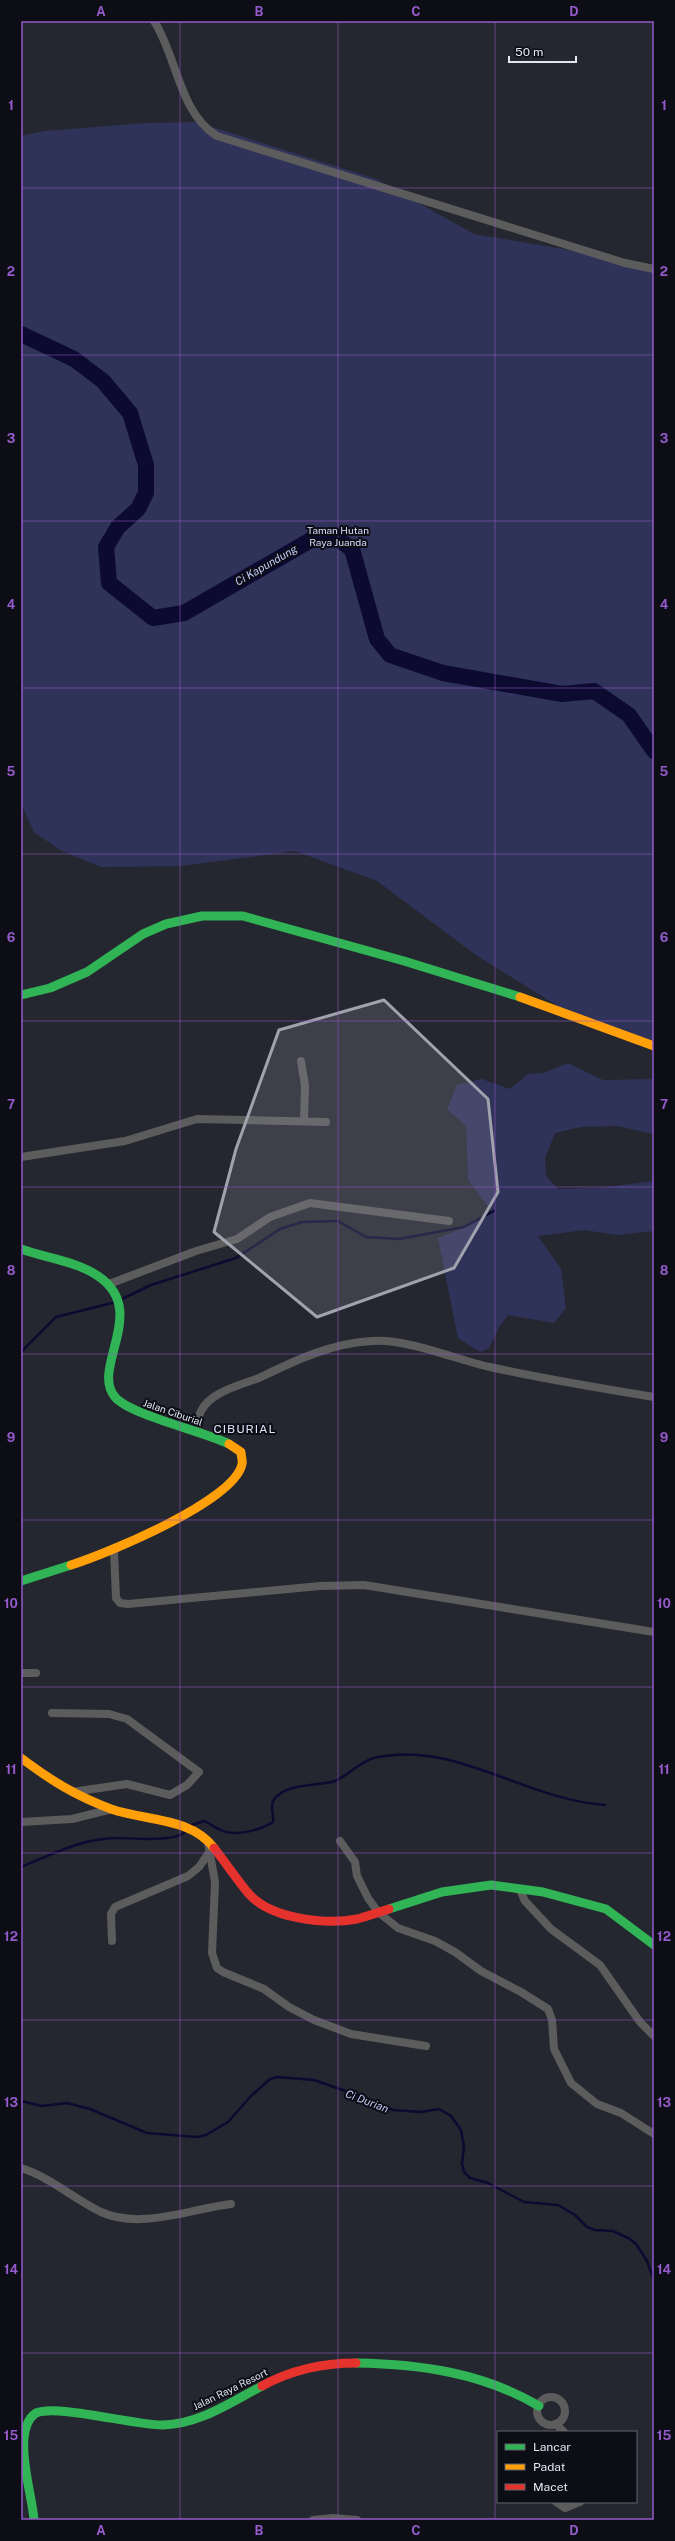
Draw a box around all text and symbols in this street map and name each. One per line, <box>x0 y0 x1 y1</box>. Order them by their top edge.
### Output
text: A <box>96 4 106 19</box>
text: B <box>255 4 264 19</box>
text: C <box>411 4 421 19</box>
text: D <box>569 4 579 19</box>
scale bar <box>509 38 576 64</box>
text: 50 m <box>515 45 543 59</box>
text: 1 <box>8 98 14 113</box>
text: 1 <box>661 98 667 113</box>
text: 2 <box>7 264 15 279</box>
text: 2 <box>660 264 668 279</box>
text: 3 <box>7 431 16 446</box>
text: 3 <box>660 431 669 446</box>
park label: Taman Hutan Raya Juanda <box>307 524 369 548</box>
water label: Ci Kapundung <box>233 542 300 588</box>
text: 4 <box>7 597 16 612</box>
text: 4 <box>660 597 669 612</box>
text: 5 <box>7 764 16 779</box>
text: 5 <box>660 764 669 779</box>
text: 6 <box>7 930 16 945</box>
text: 6 <box>660 930 669 945</box>
text: 7 <box>7 1097 15 1112</box>
text: 7 <box>660 1097 668 1112</box>
text: 8 <box>7 1263 16 1278</box>
text: 8 <box>660 1263 669 1278</box>
street label: Jalan Ciburial <box>142 1396 204 1428</box>
district label: CIBURIAL <box>213 1422 277 1436</box>
text: 9 <box>7 1430 15 1445</box>
text: 9 <box>660 1430 668 1445</box>
text: 10 <box>4 1596 18 1611</box>
text: 10 <box>657 1596 671 1611</box>
text: 11 <box>5 1762 17 1777</box>
text: 11 <box>658 1762 670 1777</box>
text: 12 <box>4 1929 18 1944</box>
text: 12 <box>657 1929 671 1944</box>
water label: Ci Durian <box>344 2087 390 2115</box>
text: 13 <box>4 2095 18 2110</box>
text: 13 <box>657 2095 671 2110</box>
text: 14 <box>4 2262 19 2277</box>
text: 14 <box>657 2262 672 2277</box>
street label: Jalan Raya Resort <box>191 2366 270 2412</box>
text: 15 <box>4 2428 18 2443</box>
text: 15 <box>657 2428 671 2443</box>
legend <box>497 2431 637 2503</box>
text: Lancar <box>533 2440 571 2454</box>
text: Padat <box>533 2460 566 2474</box>
text: Macet <box>533 2480 568 2494</box>
text: A <box>96 2523 106 2538</box>
text: B <box>255 2523 264 2538</box>
text: C <box>411 2523 421 2538</box>
text: D <box>569 2523 579 2538</box>

